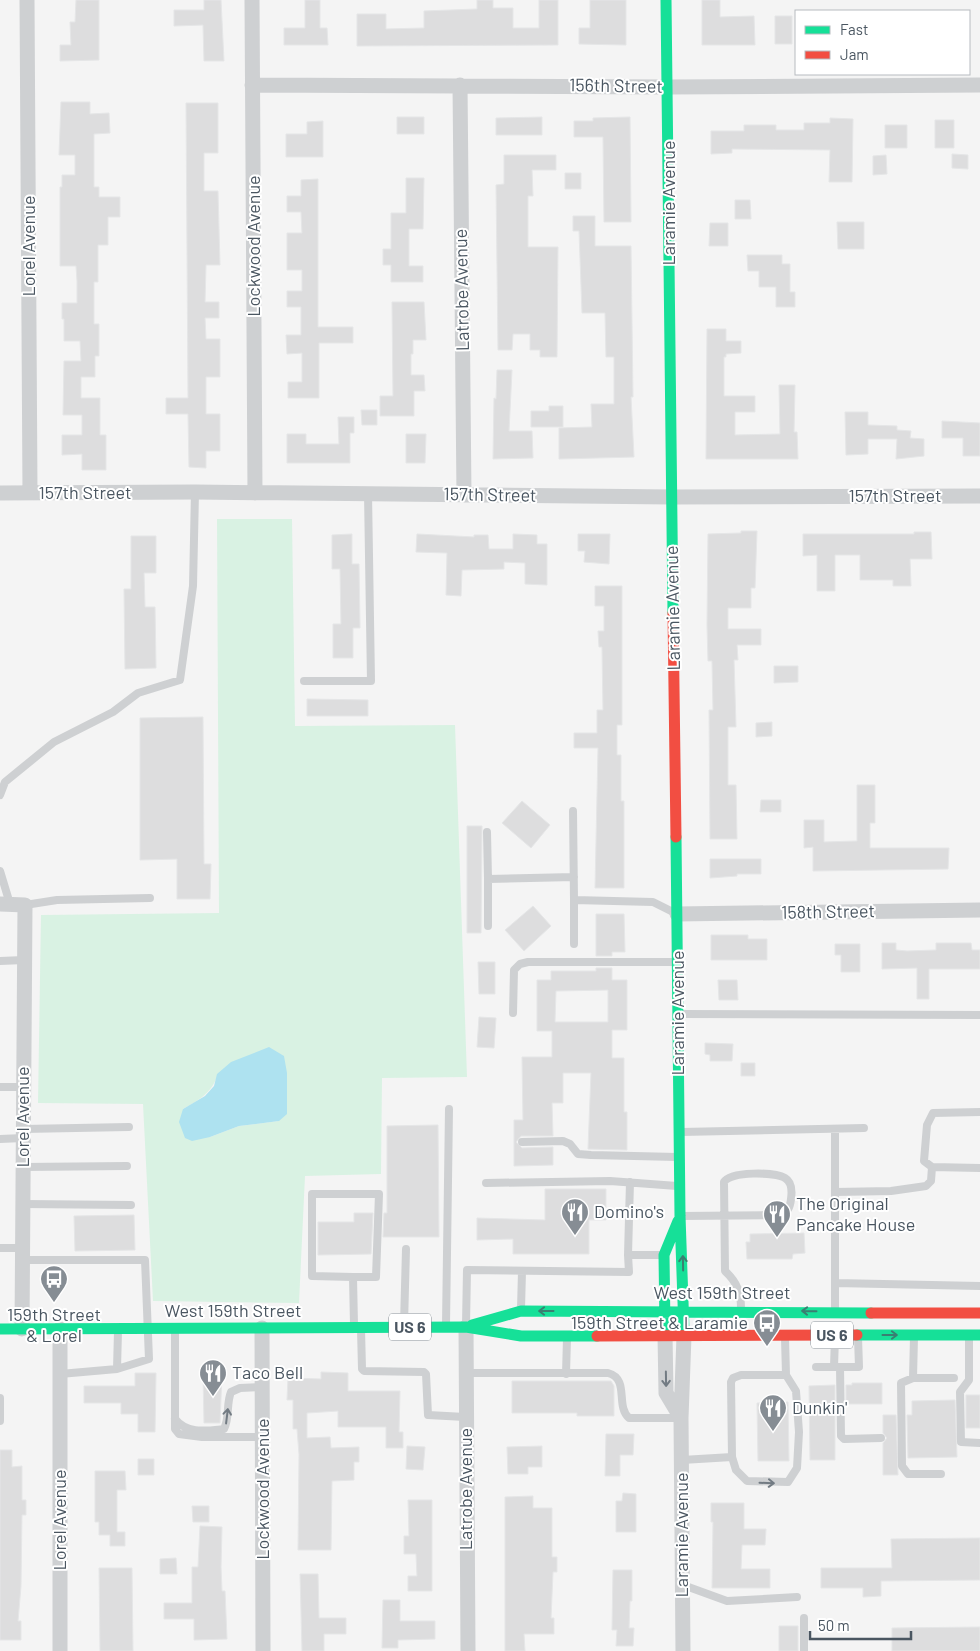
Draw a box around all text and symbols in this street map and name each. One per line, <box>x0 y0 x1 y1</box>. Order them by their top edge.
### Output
legend <box>795 10 970 75</box>
text: Fast <box>840 20 868 38</box>
text: Jam <box>840 45 869 63</box>
street label: 156th Street <box>569 73 663 97</box>
street label: Laramie Avenue <box>657 140 679 266</box>
street label: Lockwood Avenue <box>242 175 264 317</box>
street label: Lorel Avenue <box>17 195 39 297</box>
street label: Latrobe Avenue <box>449 229 473 351</box>
street label: 157th Street <box>38 481 132 503</box>
street label: 157th Street <box>443 482 537 506</box>
street label: 157th Street <box>848 484 942 506</box>
street label: Laramie Avenue <box>660 545 684 671</box>
street label: 158th Street <box>781 899 875 923</box>
street label: Laramie Avenue <box>666 950 688 1076</box>
street label: Lorel Avenue <box>11 1066 33 1168</box>
place label: The Original Pancake House <box>796 1192 915 1235</box>
restaurant icon: Domino's <box>560 1197 590 1236</box>
restaurant icon: The Original Pancake House <box>762 1199 792 1238</box>
place label: Domino's <box>594 1200 664 1222</box>
one-way arrow <box>678 1256 688 1272</box>
bus stop icon: 159th Street & Lorel <box>39 1264 69 1303</box>
street label: West 159th Street <box>653 1281 791 1303</box>
street label: West 159th Street <box>164 1299 302 1321</box>
place label: 159th Street & Lorel <box>7 1303 101 1346</box>
one-way arrow <box>539 1306 555 1316</box>
one-way arrow <box>801 1307 817 1316</box>
bus stop icon: 159th Street & Laramie <box>752 1308 782 1347</box>
place label: 159th Street & Laramie <box>571 1311 748 1333</box>
road number: US 6 <box>389 1314 431 1340</box>
road number: US 6 <box>811 1322 853 1348</box>
one-way arrow <box>882 1330 898 1340</box>
restaurant icon: Taco Bell <box>198 1358 228 1397</box>
place label: Taco Bell <box>232 1361 303 1383</box>
one-way arrow <box>661 1370 671 1387</box>
restaurant icon: Dunkin' <box>758 1393 788 1432</box>
place label: Dunkin' <box>792 1396 847 1418</box>
one-way arrow <box>222 1409 232 1425</box>
street label: Lockwood Avenue <box>251 1418 273 1560</box>
street label: Latrobe Avenue <box>454 1428 476 1550</box>
street label: Lorel Avenue <box>48 1469 70 1571</box>
street label: Laramie Avenue <box>670 1472 692 1598</box>
one-way arrow <box>758 1478 774 1487</box>
scale bar <box>810 1608 911 1640</box>
text: 50 m <box>818 1616 850 1634</box>

